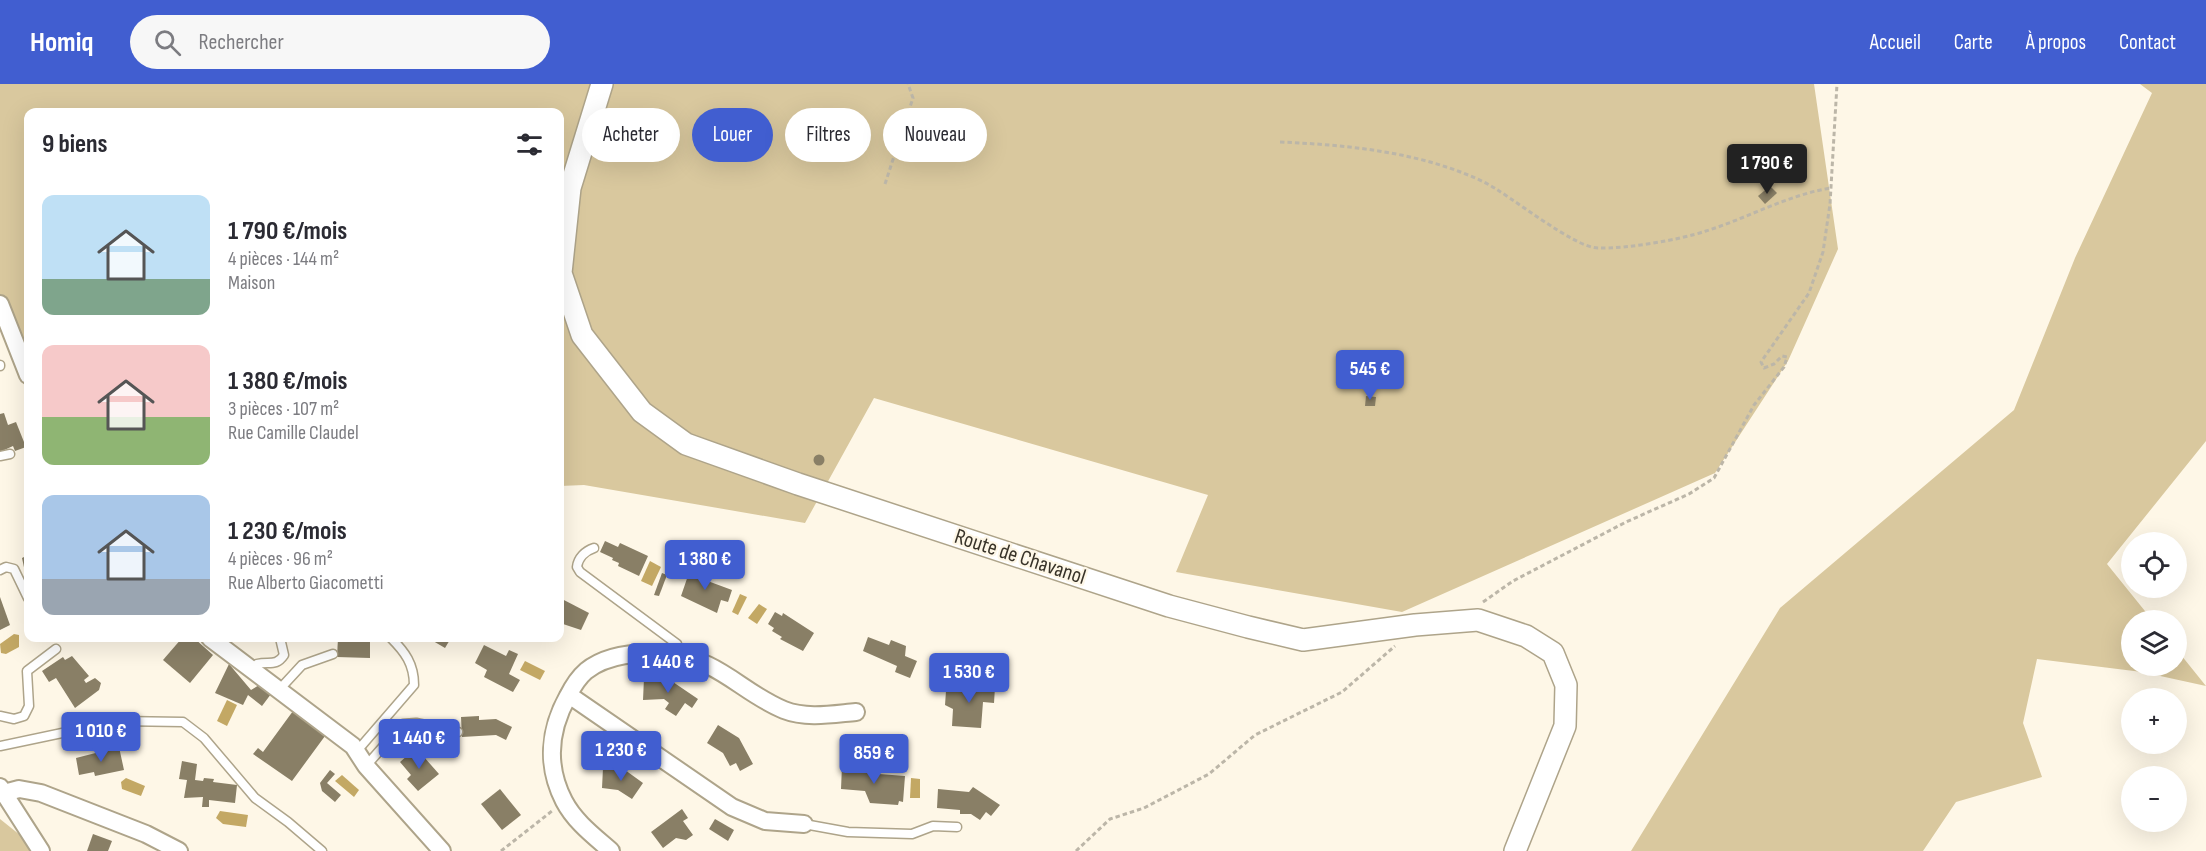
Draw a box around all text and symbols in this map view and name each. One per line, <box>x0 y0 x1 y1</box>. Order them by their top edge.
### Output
search box <box>130 15 550 69</box>
text: Homiq <box>30 26 94 59</box>
icon: search <box>151 26 184 59</box>
text: Rechercher <box>199 29 284 56</box>
text: Accueil <box>1870 30 1921 55</box>
text: Carte <box>1954 30 1993 55</box>
text: À propos <box>2026 30 2086 55</box>
text: Contact <box>2119 30 2176 55</box>
chip: Acheter <box>582 108 680 162</box>
chip: Louer <box>692 108 773 162</box>
chip: Filtres <box>785 108 871 162</box>
chip: Nouveau <box>883 108 987 162</box>
icon: filters <box>513 128 546 161</box>
text: 9 biens <box>42 129 108 160</box>
pin: 1 790 € <box>1712 144 1822 195</box>
text: 1 790 € <box>1741 151 1793 175</box>
text: 1 790 €/mois <box>228 216 347 247</box>
icon: home <box>90 219 162 291</box>
text: 4 pièces · 144 m² <box>228 247 339 271</box>
text: Maison <box>228 271 275 295</box>
pin: 545 € <box>1328 350 1412 401</box>
text: 545 € <box>1350 357 1390 381</box>
text: 1 380 €/mois <box>228 366 348 397</box>
icon: home <box>90 369 162 441</box>
text: 3 pièces · 107 m² <box>228 397 339 421</box>
text: Rue Camille Claudel <box>228 421 359 445</box>
text: 1 230 €/mois <box>228 516 347 547</box>
icon: home <box>90 519 162 591</box>
street label: Route de Chavanol <box>951 523 1089 591</box>
map controls <box>2121 532 2187 832</box>
button: locate <box>2121 532 2187 598</box>
pin: 1 380 € <box>650 540 760 591</box>
text: 4 pièces · 96 m² <box>228 547 333 571</box>
text: 1 380 € <box>679 547 731 571</box>
text: Rue Alberto Giacometti <box>228 571 383 595</box>
button: layers <box>2121 610 2187 676</box>
pin: 1 440 € <box>613 643 723 694</box>
text: 1 440 € <box>642 650 694 674</box>
pin: 1 530 € <box>914 653 1024 704</box>
text: 1 530 € <box>943 660 995 684</box>
button: + <box>2121 688 2187 754</box>
pin: 1 010 € <box>46 712 156 763</box>
text: 1 010 € <box>75 719 127 743</box>
pin: 1 440 € <box>364 719 474 770</box>
text: 1 440 € <box>393 726 445 750</box>
pin: 1 230 € <box>566 731 676 782</box>
pin: 859 € <box>832 734 916 785</box>
text: 1 230 € <box>595 738 647 762</box>
text: 859 € <box>853 741 895 765</box>
button: − <box>2121 766 2187 832</box>

